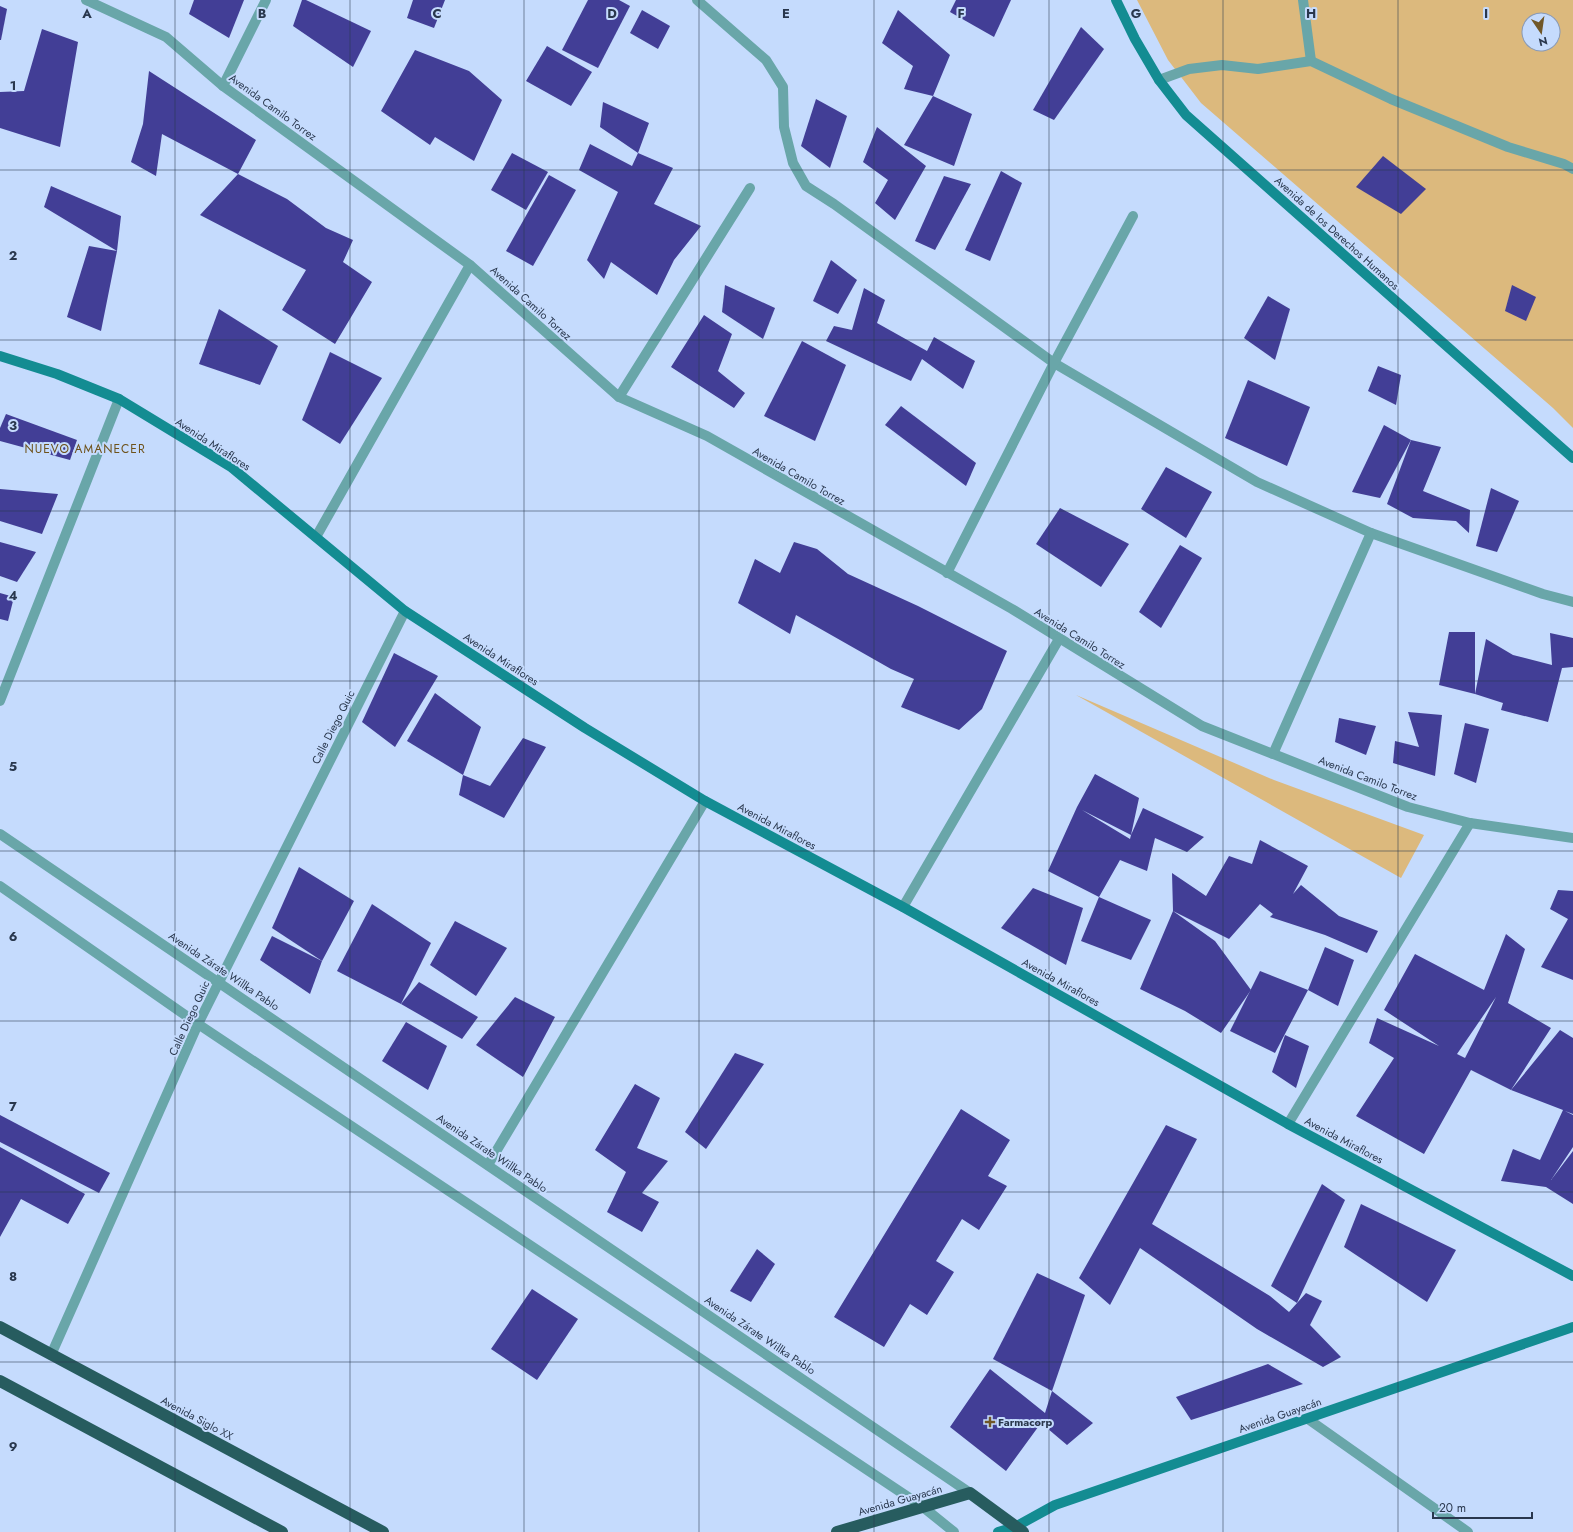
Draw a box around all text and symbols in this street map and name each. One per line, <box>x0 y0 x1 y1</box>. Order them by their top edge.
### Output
text: A <box>81 4 92 23</box>
text: B <box>258 4 267 23</box>
text: C <box>432 4 442 23</box>
text: D <box>607 4 617 23</box>
text: E <box>782 4 790 23</box>
text: F <box>957 4 965 23</box>
text: G <box>1131 4 1142 23</box>
text: H <box>1306 4 1316 23</box>
text: I <box>1484 4 1488 23</box>
north arrow <box>1521 12 1561 52</box>
text: N <box>1537 33 1549 51</box>
street label: Avenida Camilo Torrez <box>226 70 320 144</box>
text: 1 <box>10 76 16 95</box>
street label: Avenida de los Derechos Humanos <box>1271 173 1403 294</box>
text: 2 <box>9 246 17 265</box>
street label: Avenida Camilo Torrez <box>487 262 575 344</box>
street label: Avenida Miraflores <box>172 414 254 475</box>
text: 3 <box>9 416 17 435</box>
district label: NUEVO AMANECER <box>24 440 146 458</box>
street label: Avenida Camilo Torrez <box>750 443 848 509</box>
text: 4 <box>8 586 18 605</box>
street label: Avenida Camilo Torrez <box>1031 603 1129 673</box>
street label: Avenida Miraflores <box>460 629 542 690</box>
street label: Calle Diego Quic <box>307 687 359 767</box>
street label: Avenida Camilo Torrez <box>1316 752 1420 804</box>
text: 5 <box>9 757 17 776</box>
street label: Avenida Miraflores <box>735 799 820 854</box>
text: 6 <box>9 927 18 946</box>
street label: Avenida Zárate Willka Pablo <box>165 928 283 1014</box>
street label: Avenida Miraflores <box>1019 954 1103 1010</box>
street label: Calle Diego Quic <box>165 978 213 1058</box>
text: 7 <box>9 1097 17 1116</box>
street label: Avenida Zárate Willka Pablo <box>433 1110 551 1196</box>
street label: Avenida Miraflores <box>1302 1113 1387 1168</box>
text: 8 <box>9 1267 17 1286</box>
street label: Avenida Zárate Willka Pablo <box>701 1292 819 1378</box>
street label: Avenida Siglo XX <box>158 1392 236 1444</box>
street label: Avenida Guayacán <box>1236 1393 1324 1437</box>
place label: Farmacorp <box>998 1414 1053 1430</box>
marker: Farmacorp <box>985 1417 995 1427</box>
text: 9 <box>9 1437 18 1456</box>
street label: Avenida Guayacán <box>856 1480 944 1520</box>
scale bar <box>1433 1494 1532 1520</box>
text: 20 m <box>1439 1499 1466 1517</box>

